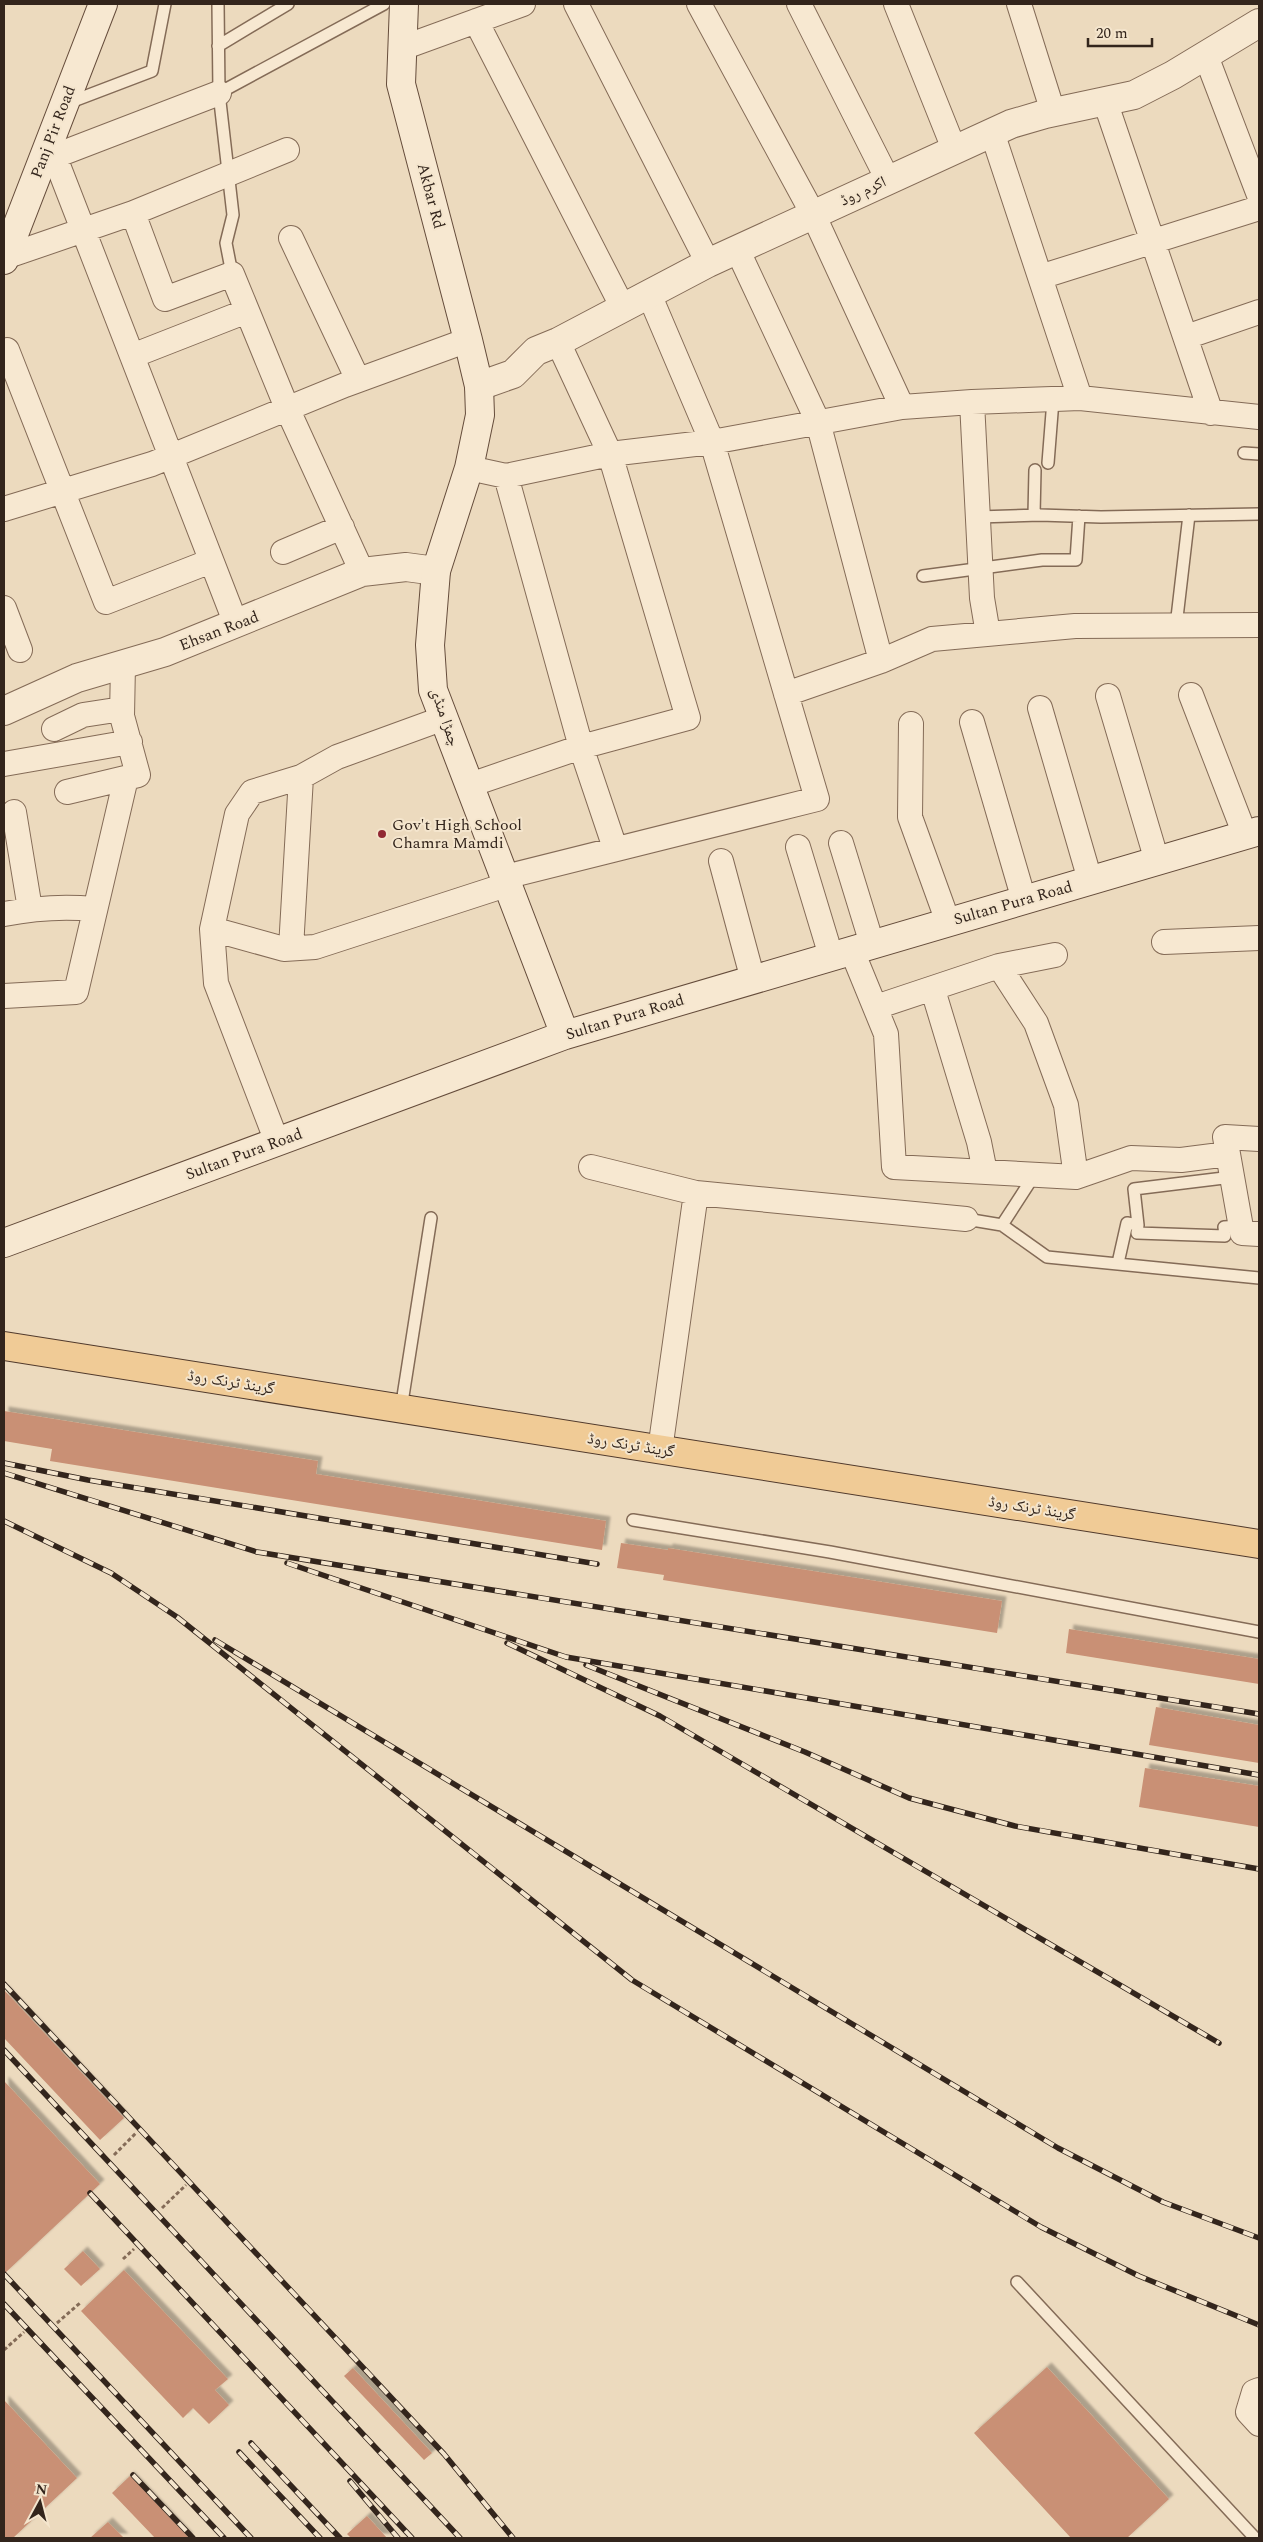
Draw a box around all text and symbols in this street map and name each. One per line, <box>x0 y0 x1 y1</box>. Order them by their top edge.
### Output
scale bar <box>1088 15 1152 47</box>
text: 20 m <box>1096 22 1128 45</box>
street label: Panj Pir Road <box>24 82 82 182</box>
street label: Akbar Rd <box>411 160 451 232</box>
street label: اکرم روڈ <box>836 170 890 212</box>
street label: Ehsan Road <box>176 605 262 657</box>
street label: چمڑا منڈی <box>424 684 466 750</box>
place label: Gov't High School Chamra Mamdi <box>392 813 522 855</box>
marker: Gov't High School Chamra Mamdi <box>376 828 388 840</box>
street label: Sultan Pura Road <box>951 875 1075 931</box>
street label: Sultan Pura Road <box>563 988 687 1046</box>
street label: Sultan Pura Road <box>182 1122 306 1186</box>
street label: گرینڈ ٹرنک روڈ <box>186 1363 277 1401</box>
street label: گرینڈ ٹرنک روڈ <box>586 1426 677 1464</box>
street label: گرینڈ ٹرنک روڈ <box>987 1489 1078 1527</box>
north arrow <box>15 2477 65 2527</box>
text: N <box>35 2478 48 2501</box>

